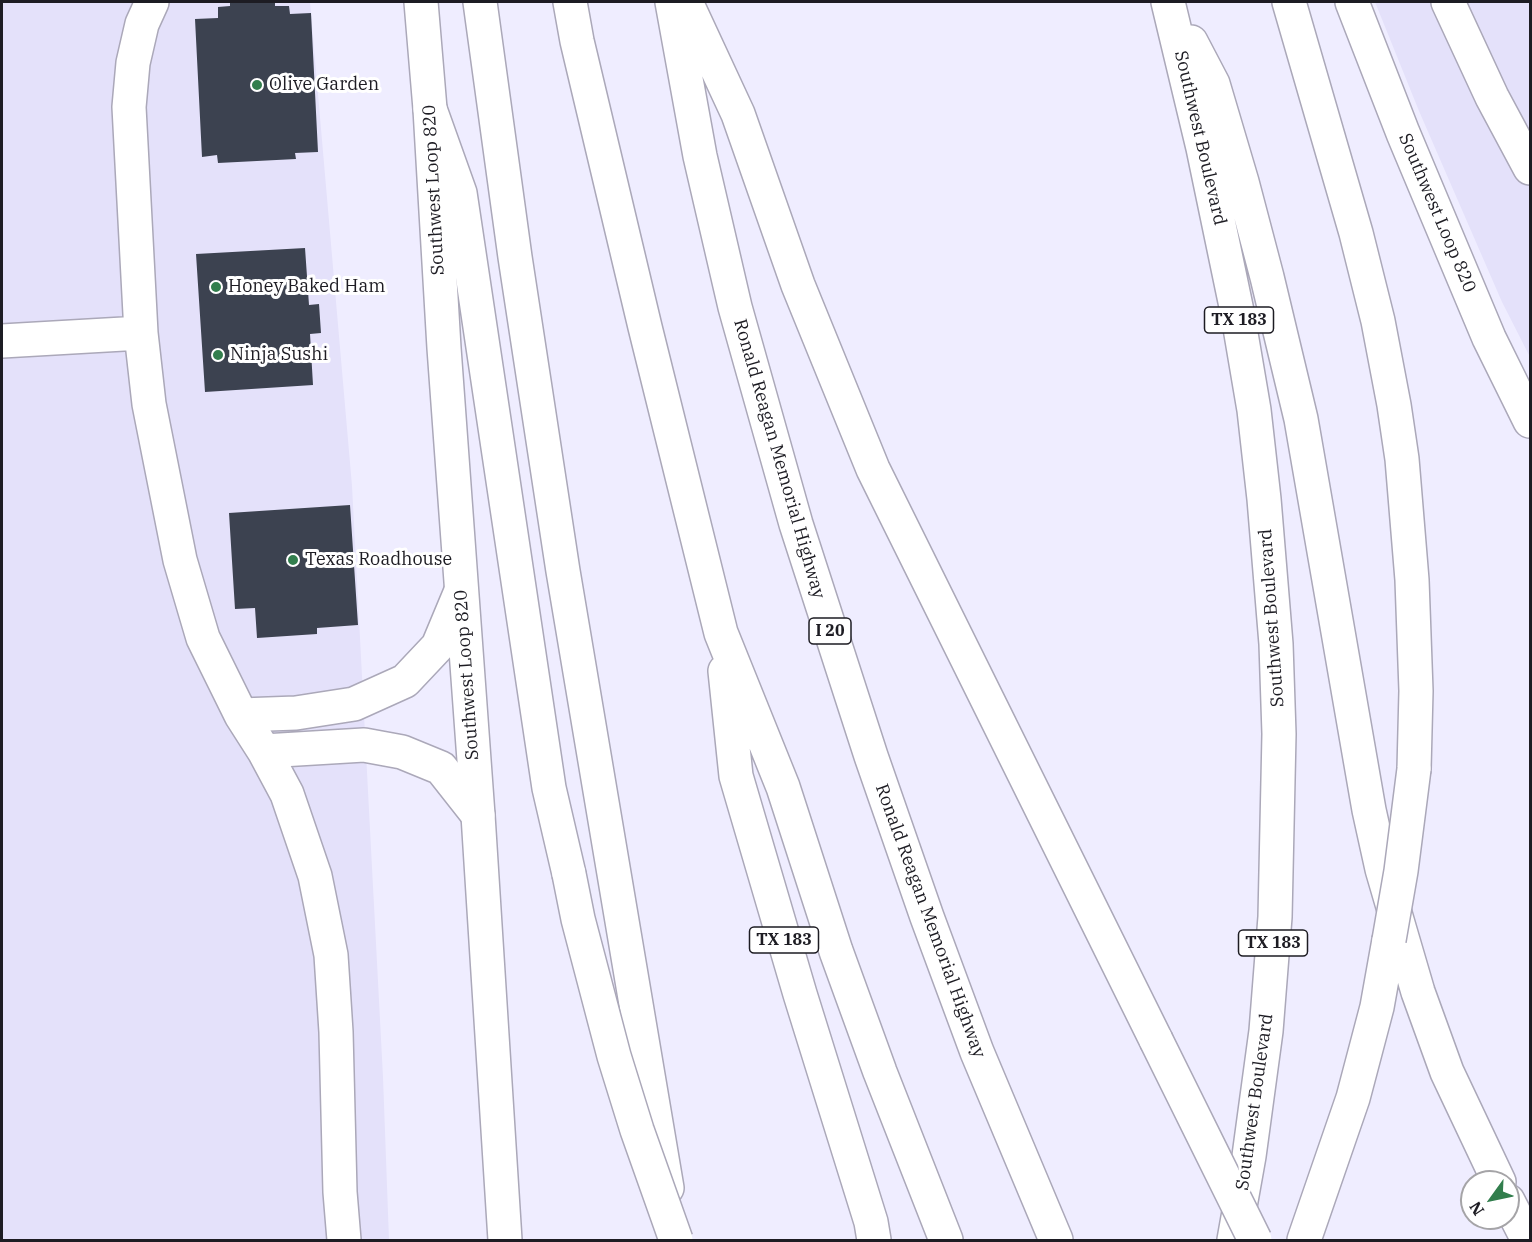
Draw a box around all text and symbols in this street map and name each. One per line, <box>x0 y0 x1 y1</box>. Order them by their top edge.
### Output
street label: Southwest Boulevard <box>1169 49 1231 227</box>
place label: Olive Garden <box>269 74 379 96</box>
marker: Olive Garden <box>250 78 264 92</box>
street label: Southwest Loop 820 <box>419 104 449 276</box>
street label: Southwest Loop 820 <box>1394 130 1480 296</box>
place label: Honey Baked Ham <box>228 276 385 298</box>
marker: Honey Baked Ham <box>209 280 223 294</box>
road number: TX 183 <box>1204 307 1274 333</box>
street label: Ronald Reagan Memorial Highway <box>729 317 829 601</box>
place label: Ninja Sushi <box>230 344 328 366</box>
marker: Ninja Sushi <box>211 348 225 362</box>
street label: Southwest Boulevard <box>1255 528 1289 708</box>
place label: Texas Roadhouse <box>305 549 452 571</box>
marker: Texas Roadhouse <box>286 553 300 567</box>
street label: Southwest Loop 820 <box>450 589 484 761</box>
road number: I 20 <box>809 618 851 644</box>
street label: Ronald Reagan Memorial Highway <box>870 781 990 1061</box>
road number: TX 183 <box>750 927 818 953</box>
road number: TX 183 <box>1238 930 1308 956</box>
street label: Southwest Boulevard <box>1232 1012 1278 1192</box>
north arrow <box>1460 1170 1520 1230</box>
text: N <box>1465 1198 1488 1219</box>

